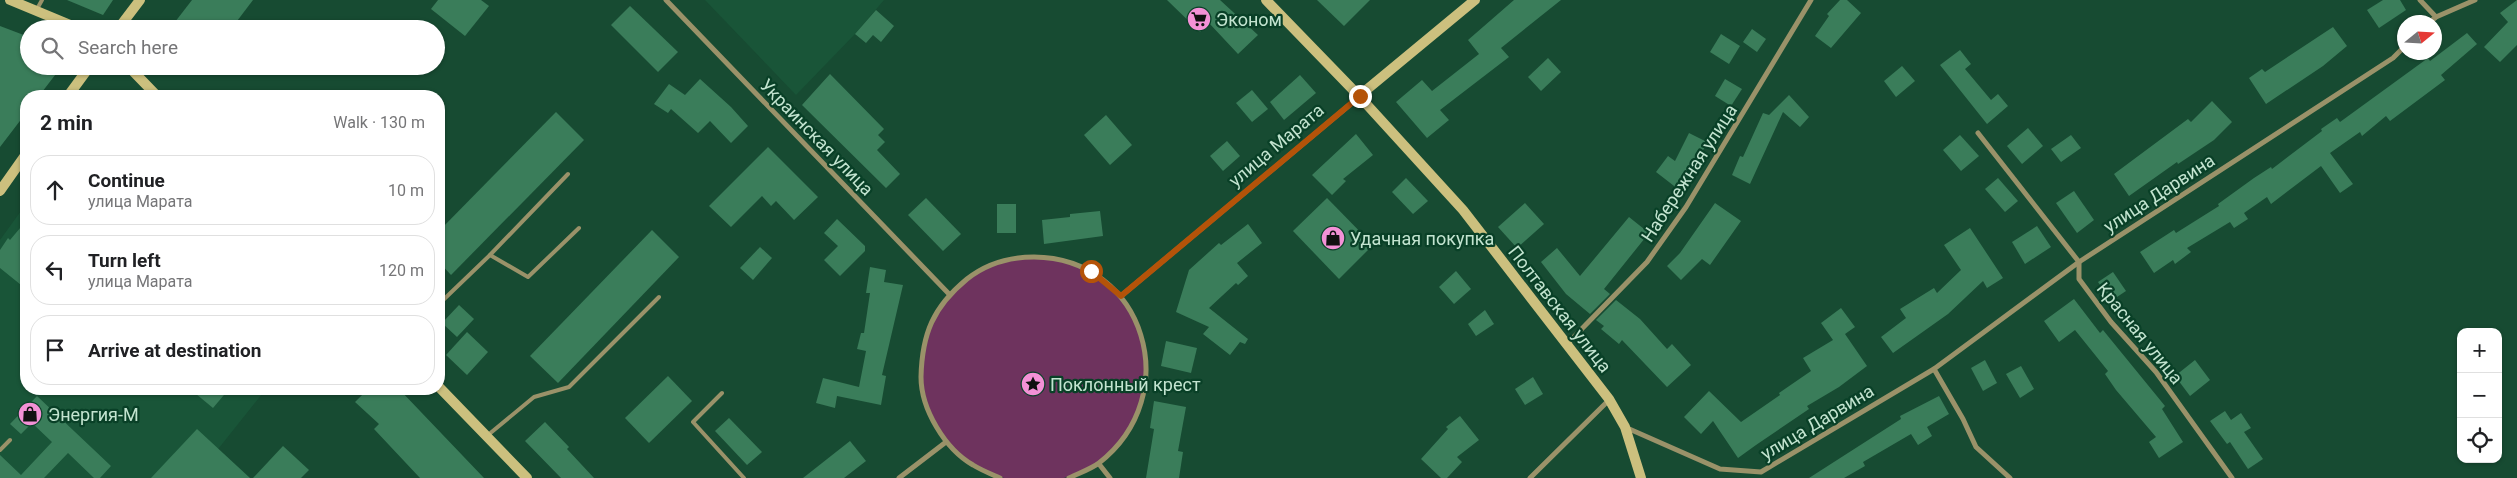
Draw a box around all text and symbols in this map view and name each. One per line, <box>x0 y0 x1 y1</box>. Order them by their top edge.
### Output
supermarket icon: Эконом <box>1186 6 1212 32</box>
place label: Эконом <box>1216 9 1282 30</box>
north arrow <box>2397 15 2442 60</box>
search box <box>20 20 445 75</box>
icon: search <box>38 34 66 62</box>
text: Search here <box>78 36 178 59</box>
street label: Украинская улица <box>756 74 878 200</box>
route end <box>1349 85 1372 108</box>
street label: улица Марата <box>1224 99 1328 191</box>
street label: Набережная улица <box>1637 100 1741 246</box>
text: 2 min <box>40 111 93 135</box>
text: Walk · 130 m <box>333 113 425 132</box>
street label: улица Дарвина <box>2100 149 2218 237</box>
text: Continue <box>88 169 165 192</box>
icon: ahead <box>41 176 69 204</box>
text: 10 m <box>388 181 424 200</box>
text: улица Марата <box>88 192 192 211</box>
shop icon: Удачная покупка <box>1320 225 1346 251</box>
place label: Удачная покупка <box>1350 228 1494 249</box>
street label: Полтавская улица <box>1504 242 1616 376</box>
text: Turn left <box>88 249 161 272</box>
icon: left <box>41 256 69 284</box>
route start <box>1080 260 1103 283</box>
text: 120 m <box>379 261 424 280</box>
text: улица Марата <box>88 272 192 291</box>
street label: Красная улица <box>2093 278 2187 388</box>
map controls <box>2457 328 2502 463</box>
button: + <box>2457 328 2502 373</box>
icon: arrive <box>41 336 69 364</box>
text: Arrive at destination <box>88 339 261 362</box>
place icon: Поклонный крест <box>1020 371 1046 397</box>
button: − <box>2457 373 2502 418</box>
place label: Поклонный крест <box>1050 374 1201 395</box>
street label: улица Дарвина <box>1757 380 1877 464</box>
shop icon: Энергия-М <box>17 401 43 427</box>
place label: Энергия-М <box>48 404 139 425</box>
button: locate <box>2457 418 2502 463</box>

